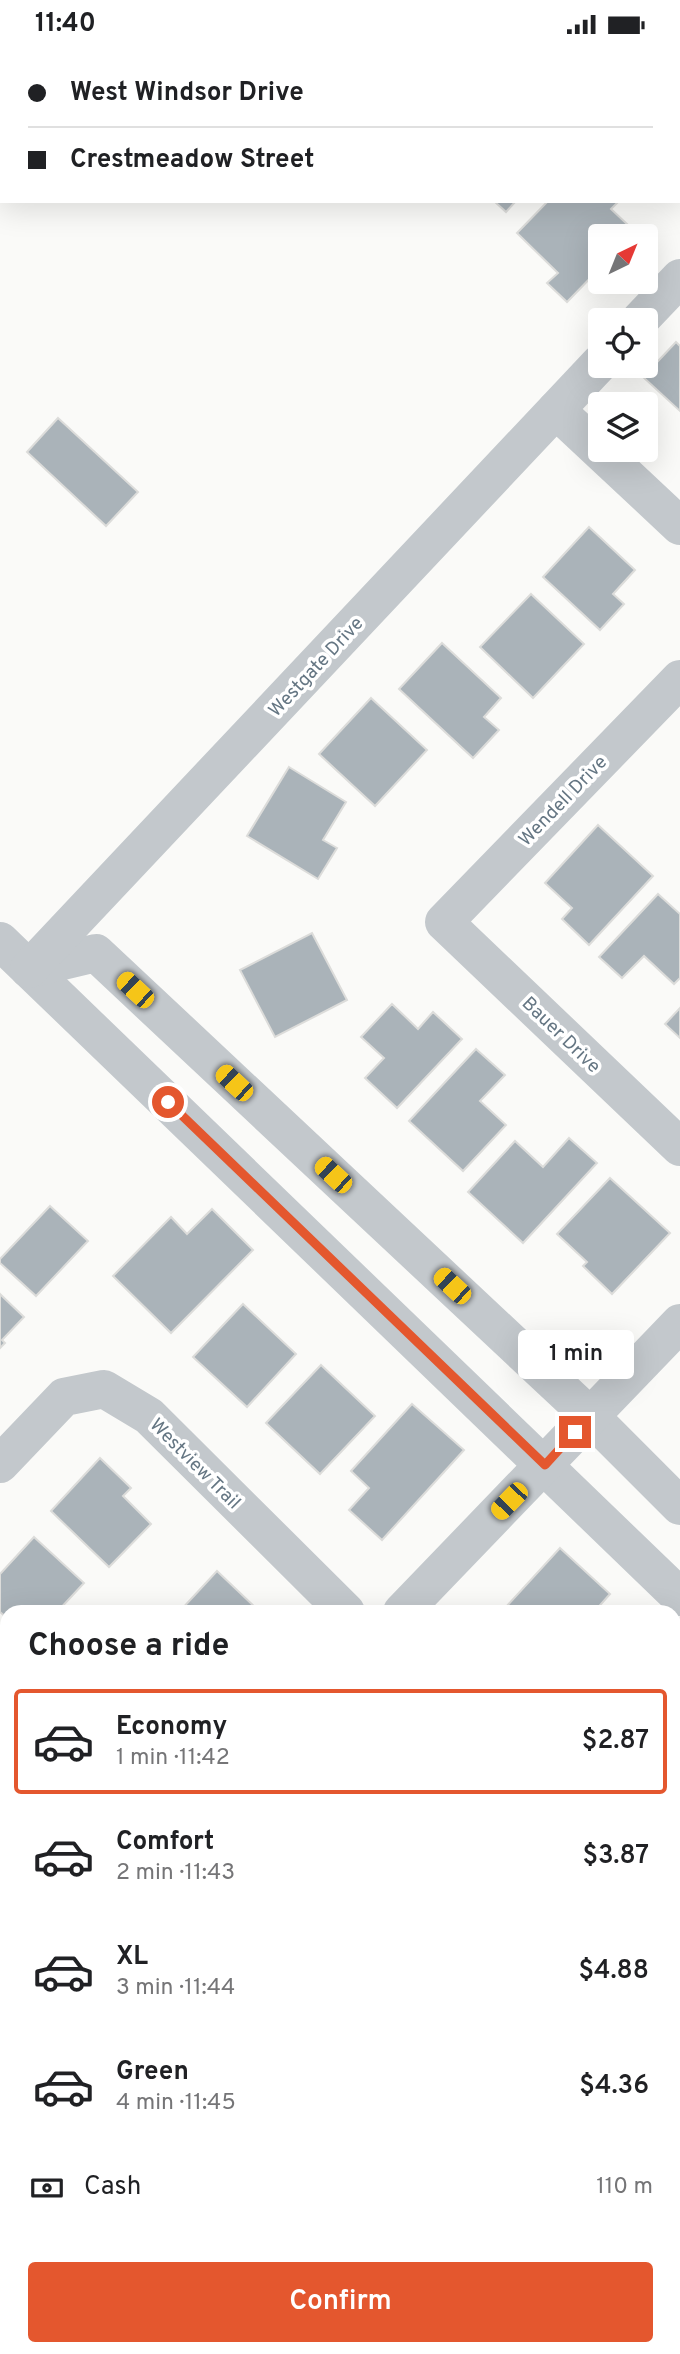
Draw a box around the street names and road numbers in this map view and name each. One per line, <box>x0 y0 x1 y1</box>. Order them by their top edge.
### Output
street label: Westgate Drive <box>264 612 369 723</box>
street label: Wendell Drive <box>514 751 613 852</box>
street label: Bauer Drive <box>516 992 605 1079</box>
street label: Westview Trail <box>144 1414 245 1515</box>

